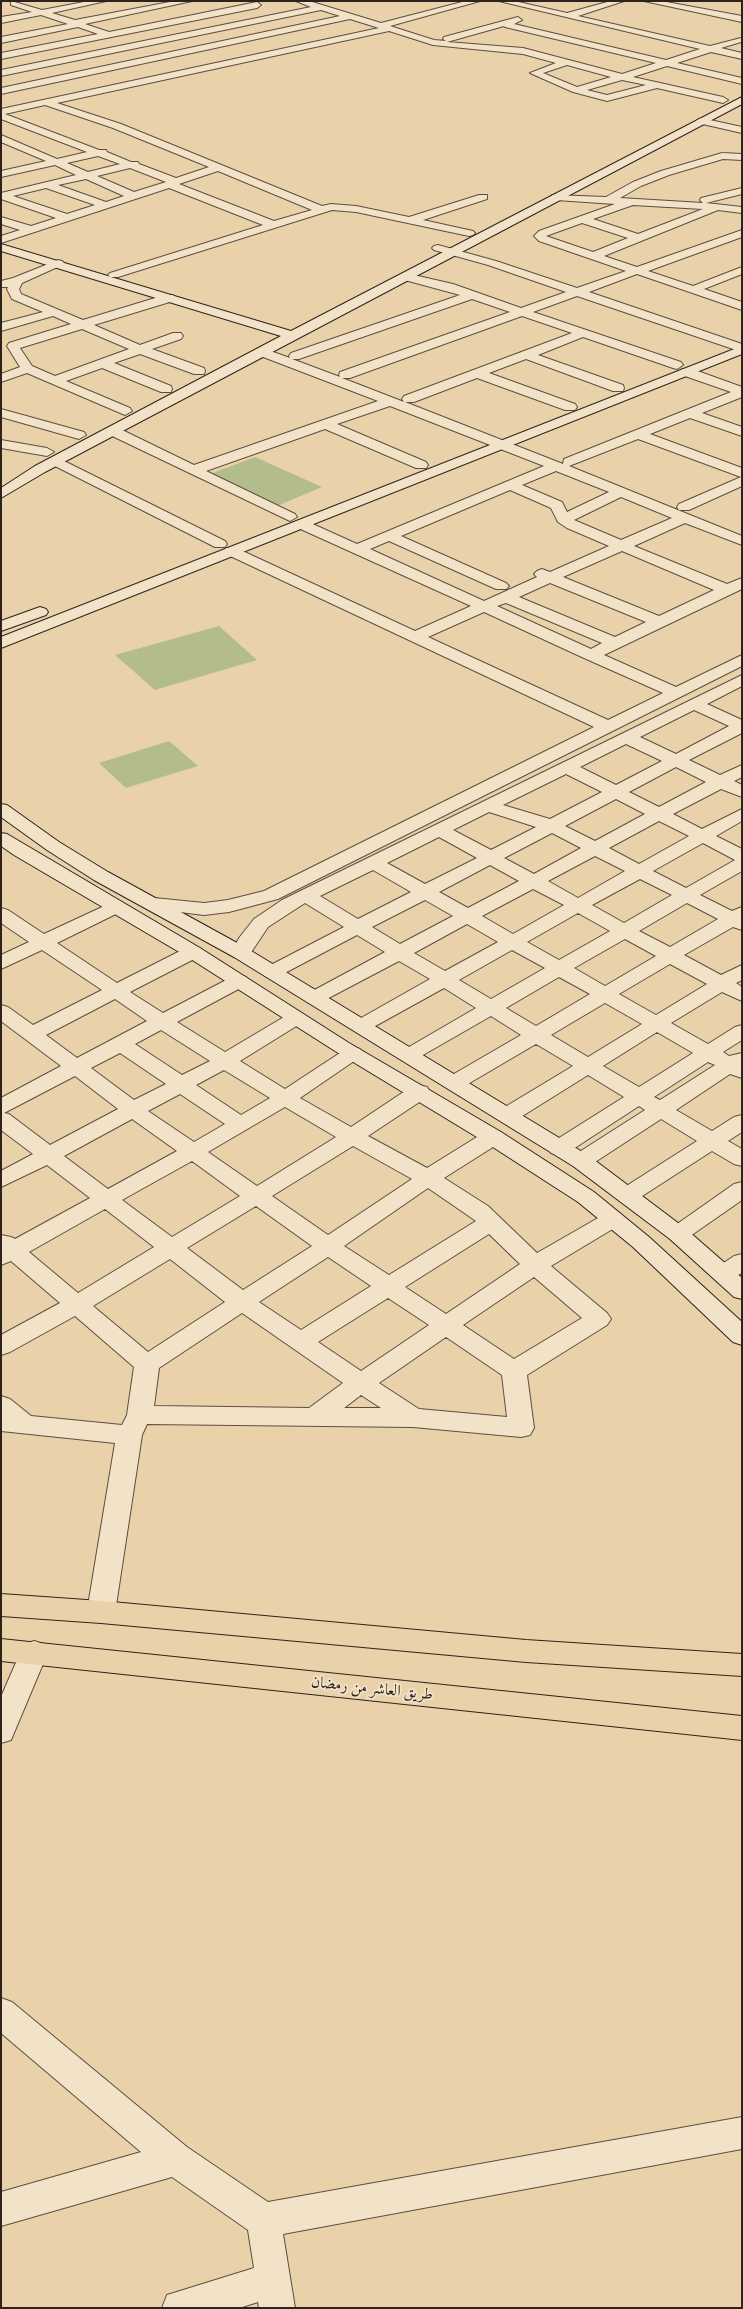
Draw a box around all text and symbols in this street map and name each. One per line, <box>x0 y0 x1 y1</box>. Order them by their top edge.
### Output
street label: طريق العاشر من رمضان <box>310 1673 434 1705</box>

